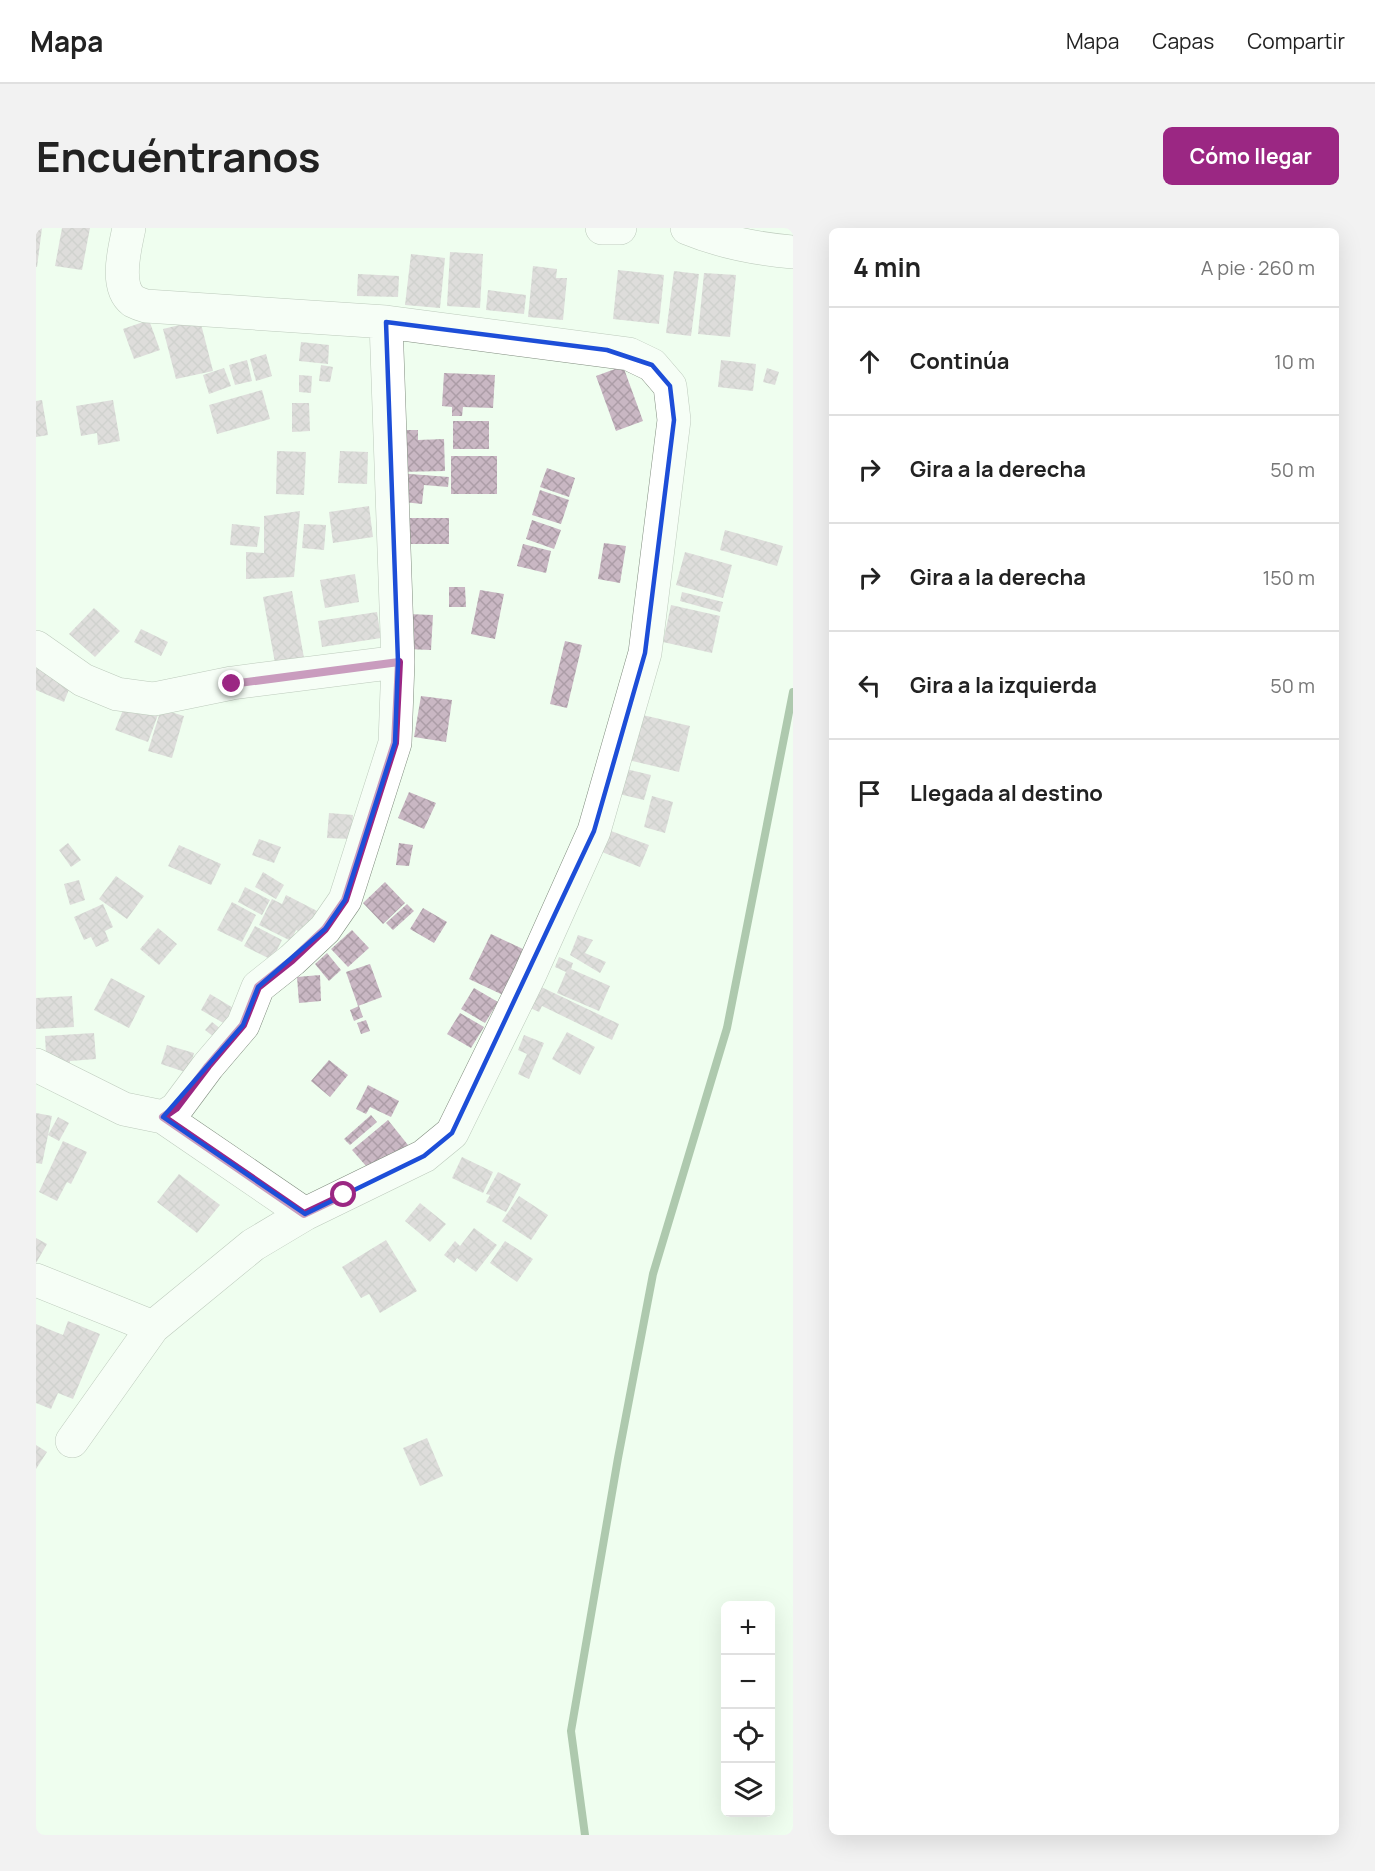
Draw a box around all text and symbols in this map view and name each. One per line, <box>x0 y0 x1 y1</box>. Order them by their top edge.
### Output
text: Mapa <box>30 22 103 60</box>
text: Mapa <box>1066 27 1119 55</box>
text: Capas <box>1152 27 1214 55</box>
text: Compartir <box>1247 27 1345 55</box>
text: Encuéntranos <box>36 127 321 185</box>
button: Cómo llegar <box>1163 127 1339 185</box>
text: 4 min <box>853 249 921 285</box>
text: A pie · 260 m <box>1201 254 1315 281</box>
icon: ahead <box>853 345 886 378</box>
text: Continúa <box>910 346 1010 376</box>
text: 10 m <box>1274 348 1315 375</box>
icon: right <box>853 453 886 486</box>
text: Gira a la derecha <box>910 454 1086 484</box>
text: 50 m <box>1270 456 1315 483</box>
icon: right <box>853 561 886 594</box>
text: Gira a la derecha <box>910 562 1086 592</box>
text: 150 m <box>1262 564 1315 591</box>
icon: left <box>853 669 886 702</box>
route end <box>218 670 244 696</box>
text: Gira a la izquierda <box>910 670 1097 700</box>
text: 50 m <box>1270 672 1315 699</box>
icon: arrive <box>853 777 886 810</box>
text: Llegada al destino <box>910 778 1103 808</box>
route start <box>330 1181 356 1207</box>
map controls <box>721 1601 775 1817</box>
button: + <box>721 1601 775 1655</box>
button: − <box>721 1655 775 1709</box>
button: locate <box>721 1709 775 1763</box>
button: layers <box>721 1763 775 1817</box>

